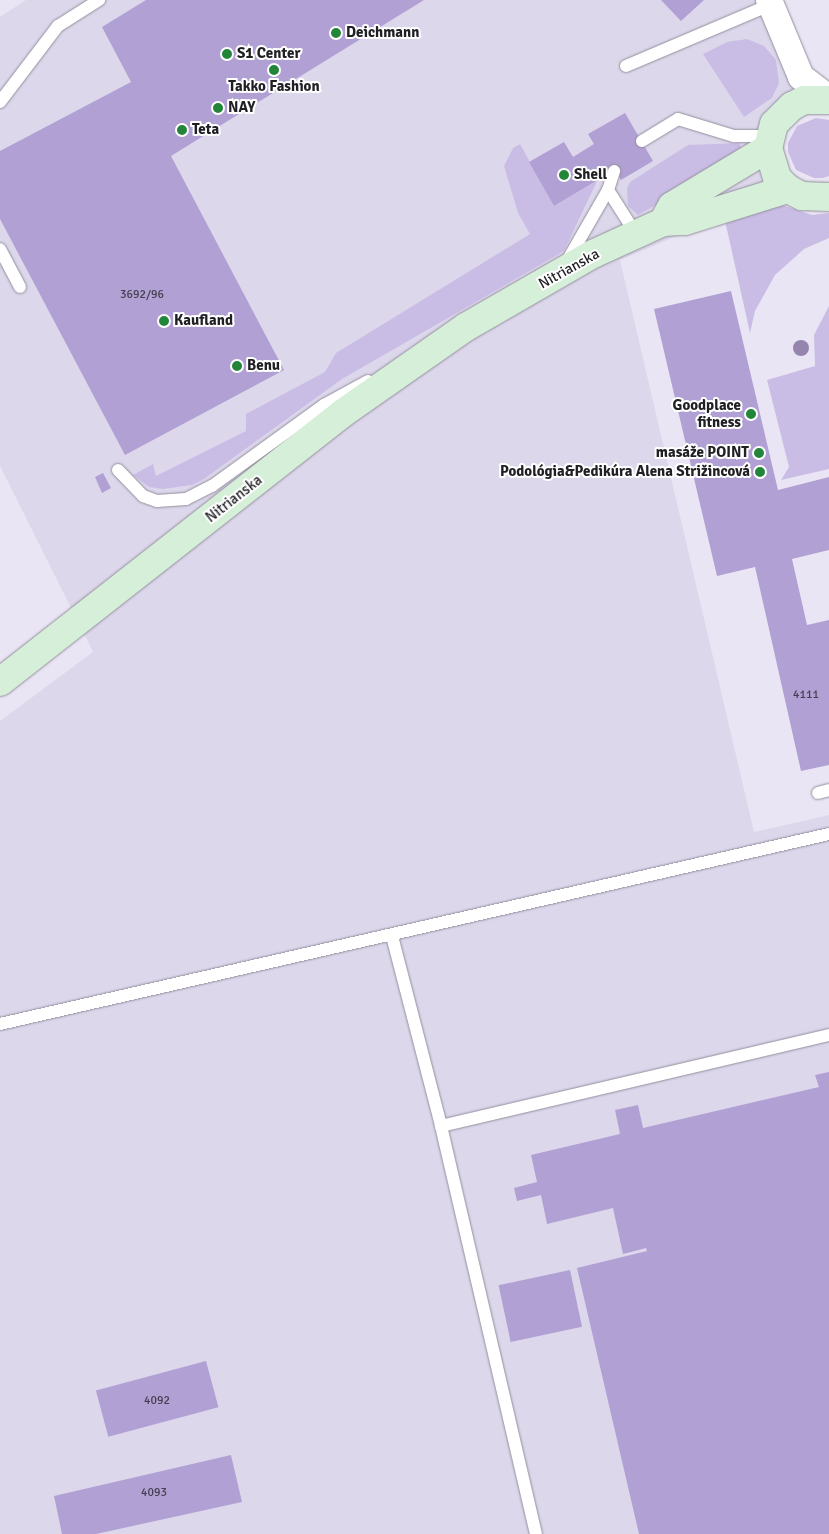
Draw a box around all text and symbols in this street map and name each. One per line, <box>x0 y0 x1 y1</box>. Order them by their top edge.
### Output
place label: Deichmann <box>346 24 419 42</box>
marker: Deichmann <box>330 27 342 39</box>
place label: S1 Center <box>237 45 300 63</box>
marker: S1 Center <box>221 48 233 60</box>
marker: Takko Fashion <box>268 64 280 76</box>
place label: Takko Fashion <box>228 78 320 96</box>
place label: NAY <box>228 99 255 117</box>
marker: NAY <box>212 102 224 114</box>
place label: Teta <box>192 121 219 139</box>
marker: Teta <box>176 124 188 136</box>
place label: Shell <box>574 166 607 184</box>
marker: Shell <box>558 169 570 181</box>
street label: Nitrianska <box>535 245 603 293</box>
house number: 3692/96 <box>120 288 164 302</box>
place label: Kaufland <box>174 312 233 330</box>
marker: Kaufland <box>158 315 170 327</box>
place label: Benu <box>247 357 280 375</box>
marker: Benu <box>231 360 243 372</box>
place label: Goodplace fitness <box>673 396 741 431</box>
marker: Goodplace fitness <box>745 408 757 420</box>
place label: masáže POINT <box>656 444 749 462</box>
marker: masáže POINT <box>753 447 765 459</box>
place label: Podológia&Pedikúra Alena Strižincová <box>500 463 750 481</box>
marker: Podológia&Pedikúra Alena Strižincová <box>754 466 766 478</box>
street label: Nitrianska <box>202 471 266 527</box>
house number: 4111 <box>793 688 819 702</box>
house number: 4092 <box>144 1394 170 1408</box>
house number: 4093 <box>141 1486 167 1500</box>

